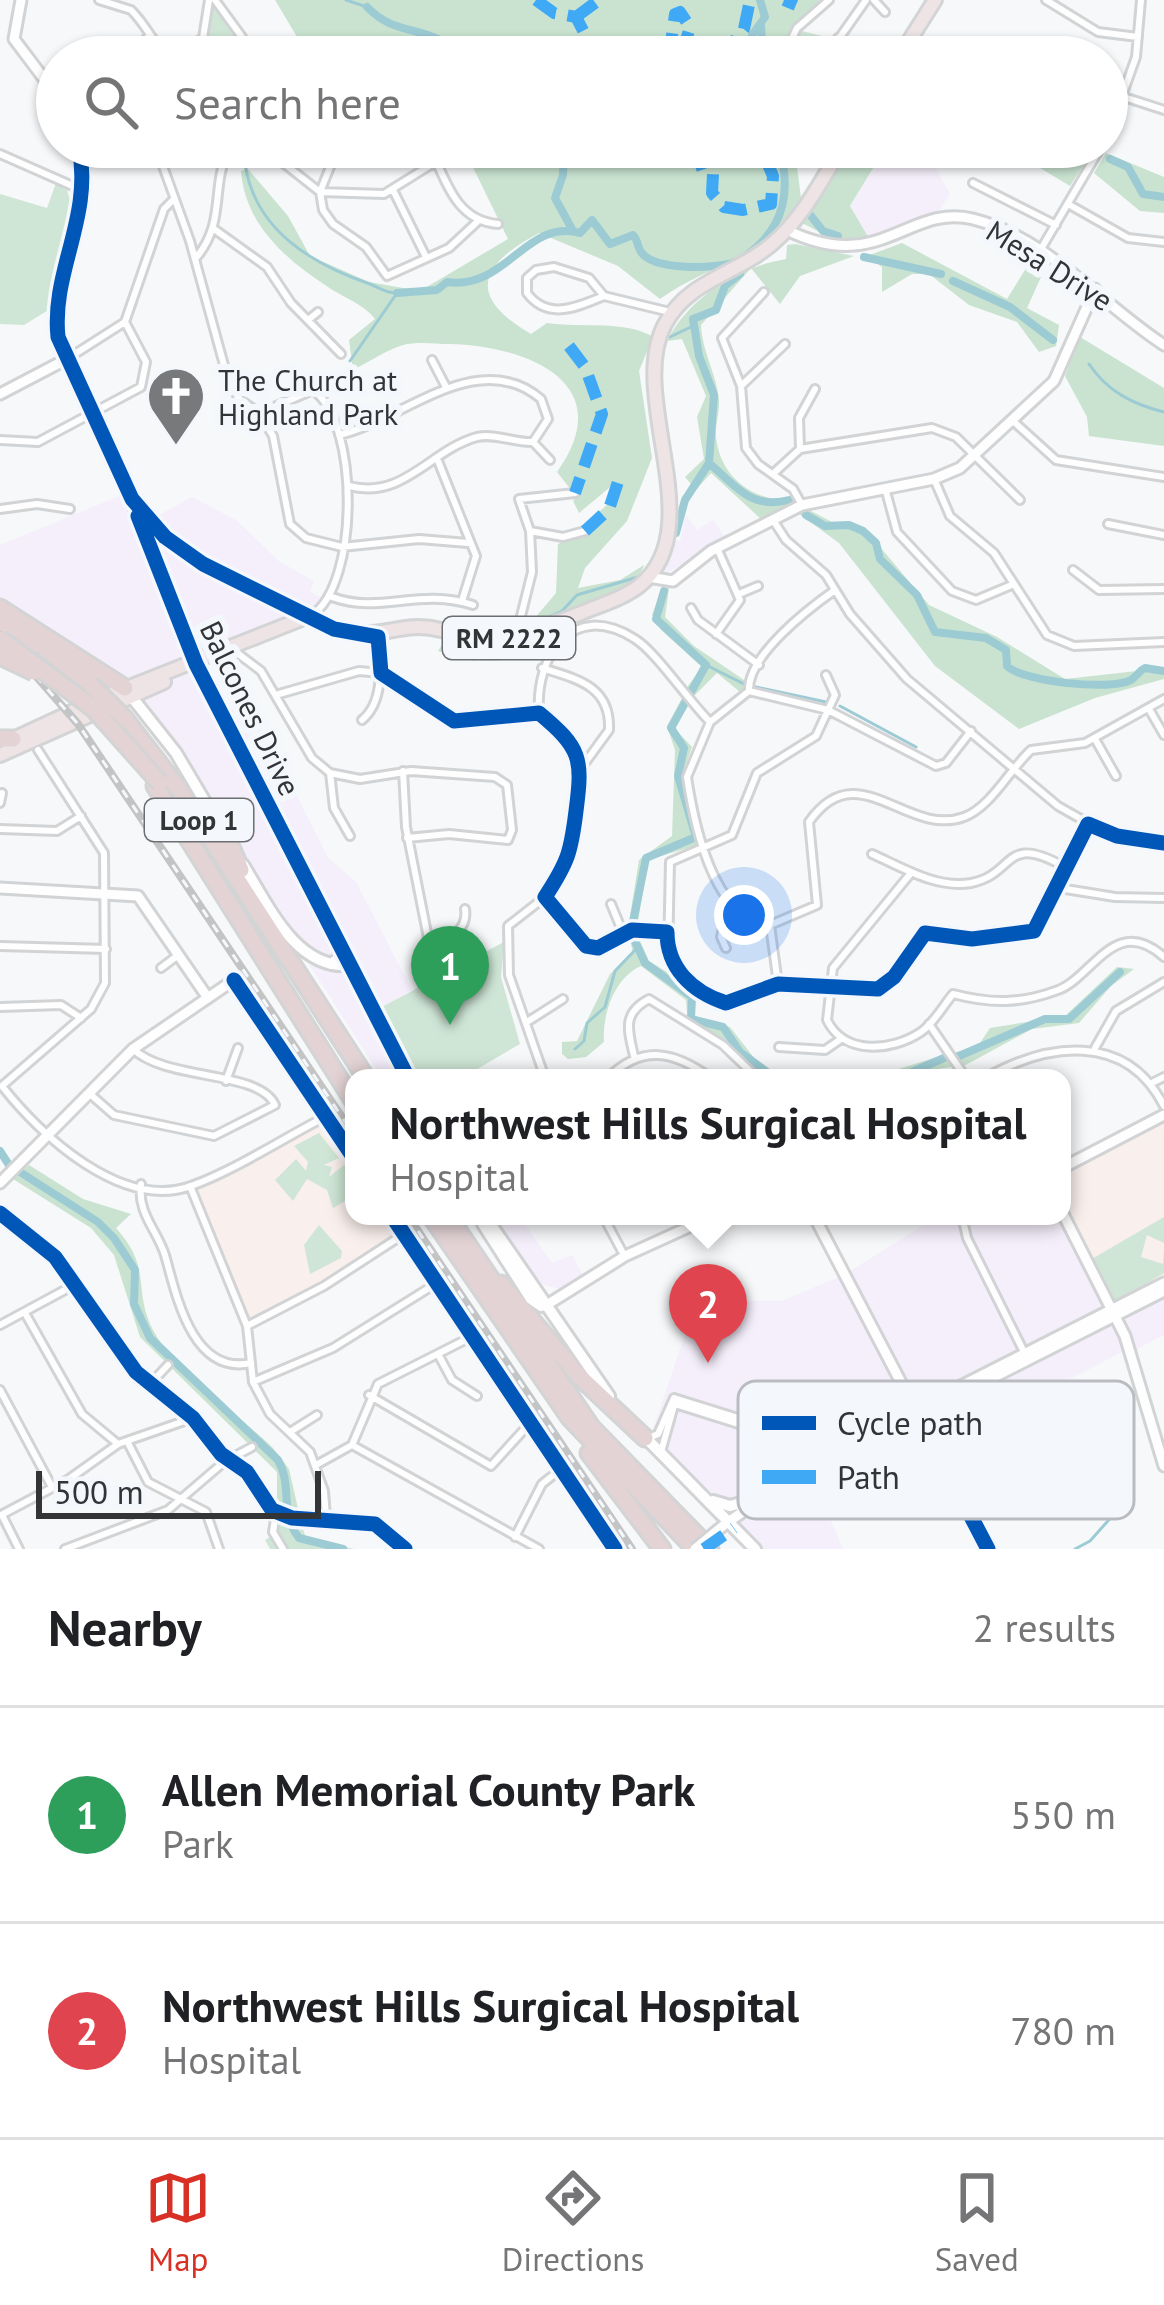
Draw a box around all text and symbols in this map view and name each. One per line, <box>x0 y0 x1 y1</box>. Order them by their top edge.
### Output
search box <box>36 36 1128 168</box>
icon: search <box>78 69 144 135</box>
text: Search here <box>174 73 401 131</box>
street label: Mesa Drive <box>980 211 1120 319</box>
place label: The Church at Highland Park <box>218 360 399 433</box>
church icon: The Church at Highland Park <box>145 365 207 447</box>
street label: Balcones Drive <box>192 614 310 802</box>
road number: RM 2222 <box>443 617 575 659</box>
road number: Loop 1 <box>145 799 253 841</box>
your location <box>714 885 774 945</box>
pin: 1 <box>411 926 489 1025</box>
popup <box>345 1069 1071 1225</box>
text: Northwest Hills Surgical Hospital <box>390 1093 1026 1151</box>
text: Hospital <box>390 1151 529 1202</box>
pin: 2 <box>669 1264 747 1363</box>
legend <box>738 1381 1134 1519</box>
text: Cycle path <box>837 1401 983 1444</box>
text: Path <box>837 1455 900 1498</box>
scale bar <box>36 1465 321 1518</box>
text: 500 m <box>54 1470 144 1513</box>
text: Nearby <box>48 1594 202 1660</box>
text: 2 results <box>973 1602 1116 1653</box>
text: Allen Memorial County Park <box>162 1760 695 1818</box>
text: 1 <box>76 1789 98 1840</box>
text: 550 m <box>1010 1789 1116 1840</box>
text: Park <box>162 1818 234 1869</box>
text: Northwest Hills Surgical Hospital <box>162 1976 799 2034</box>
text: 2 <box>76 2005 98 2056</box>
text: 780 m <box>1010 2005 1116 2056</box>
text: Hospital <box>162 2034 301 2085</box>
tab: Map <box>145 2165 211 2280</box>
tab: Directions <box>502 2165 644 2280</box>
tab: Saved <box>935 2165 1019 2280</box>

